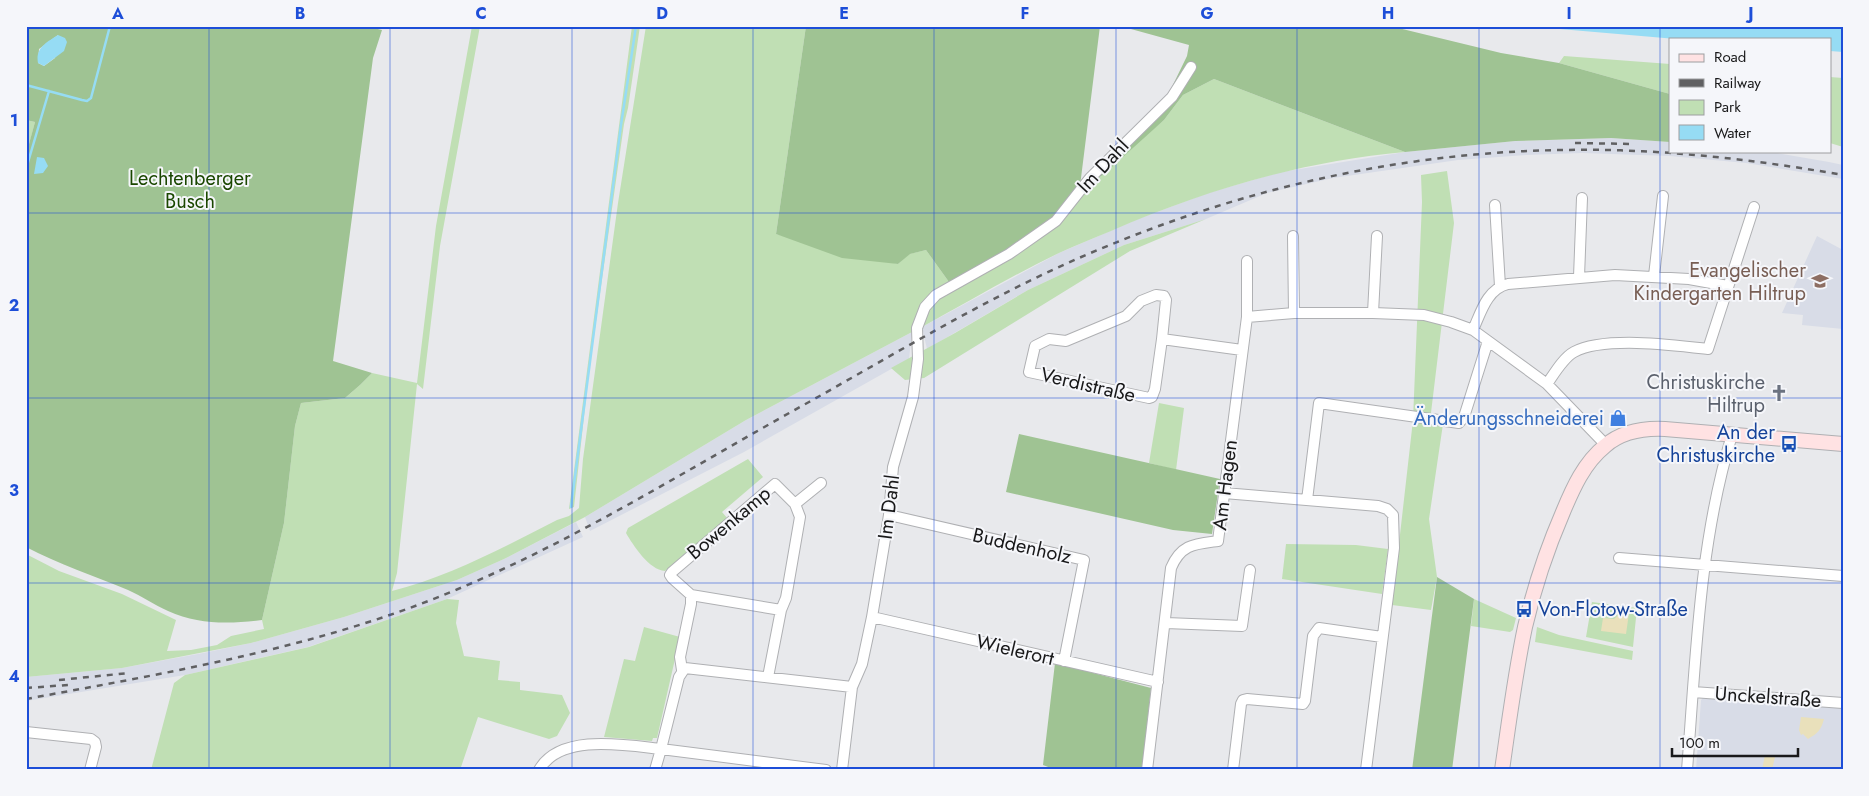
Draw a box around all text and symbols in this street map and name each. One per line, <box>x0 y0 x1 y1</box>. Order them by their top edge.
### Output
text: A <box>111 2 124 25</box>
text: B <box>295 2 305 25</box>
text: C <box>475 2 487 25</box>
text: D <box>656 2 668 25</box>
text: E <box>839 2 849 25</box>
text: F <box>1021 2 1029 25</box>
text: G <box>1200 2 1214 25</box>
text: H <box>1382 2 1394 25</box>
text: I <box>1566 2 1572 25</box>
text: J <box>1745 2 1754 25</box>
legend <box>1669 38 1832 152</box>
text: Road <box>1714 46 1746 68</box>
text: Railway <box>1714 72 1761 94</box>
text: Park <box>1714 96 1741 118</box>
text: 1 <box>10 109 18 132</box>
text: Water <box>1714 122 1752 144</box>
street label: Im Dahl <box>1070 132 1136 200</box>
park label: Lechtenberger Busch <box>129 164 251 216</box>
place label: Evangelischer Kindergarten Hiltrup <box>1634 256 1806 308</box>
school or university icon: Evangelischer Kindergarten Hiltrup <box>1810 271 1830 291</box>
text: 2 <box>9 294 19 317</box>
street label: Verdistraße <box>1038 360 1138 410</box>
place label: Christuskirche Hiltrup <box>1646 368 1765 420</box>
church icon: Christuskirche Hiltrup <box>1769 383 1789 403</box>
place label: Änderungsschneiderei <box>1413 404 1604 433</box>
shop icon: Änderungsschneiderei <box>1608 408 1628 428</box>
place label: An der Christuskirche <box>1656 418 1775 470</box>
bus stop icon: An der Christuskirche <box>1779 434 1799 454</box>
street label: Am Hagen <box>1205 438 1245 532</box>
street label: Im Dahl <box>871 473 907 541</box>
text: 3 <box>9 479 19 502</box>
street label: Bowenkamp <box>681 479 777 567</box>
street label: Buddenholz <box>970 521 1074 571</box>
place label: Von-Flotow-Straße <box>1538 595 1688 624</box>
bus stop icon: Von-Flotow-Straße <box>1514 599 1534 619</box>
street label: Wielerort <box>973 627 1057 673</box>
text: 4 <box>8 665 20 688</box>
street label: Unckelstraße <box>1714 679 1822 715</box>
scale bar <box>1672 726 1798 758</box>
text: 100 m <box>1679 732 1720 754</box>

